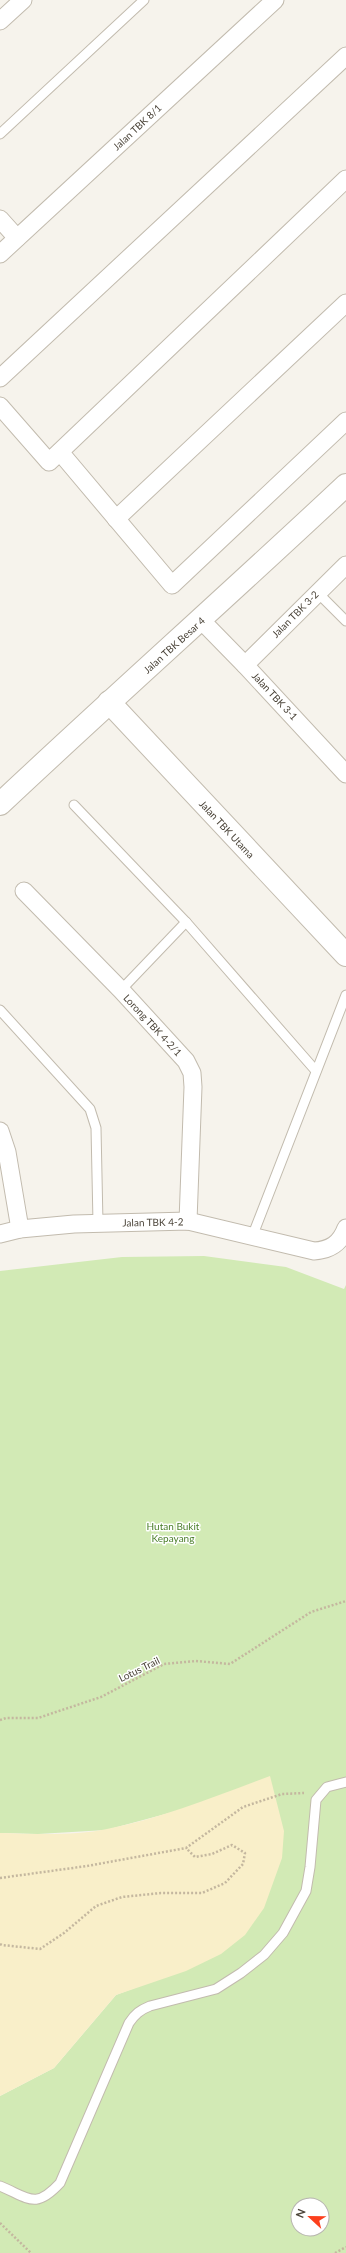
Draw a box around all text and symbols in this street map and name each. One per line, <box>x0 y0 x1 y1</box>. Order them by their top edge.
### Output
street label: Jalan TBK 8/1 <box>110 101 164 152</box>
street label: Jalan TBK 3-2 <box>269 588 321 640</box>
street label: Jalan TBK Besar 4 <box>141 614 207 676</box>
street label: Jalan TBK 3-1 <box>250 670 300 723</box>
street label: Jalan TBK Utama <box>197 798 257 860</box>
street label: Lorong TBK 4-2/1 <box>121 992 185 1058</box>
street label: Jalan TBK 4-2 <box>122 1215 184 1229</box>
park label: Hutan Bukit Kepayang <box>147 1520 200 1544</box>
street label: Lotus Trail <box>117 1654 161 1684</box>
north arrow <box>290 2197 330 2237</box>
text: N <box>293 2207 308 2219</box>

